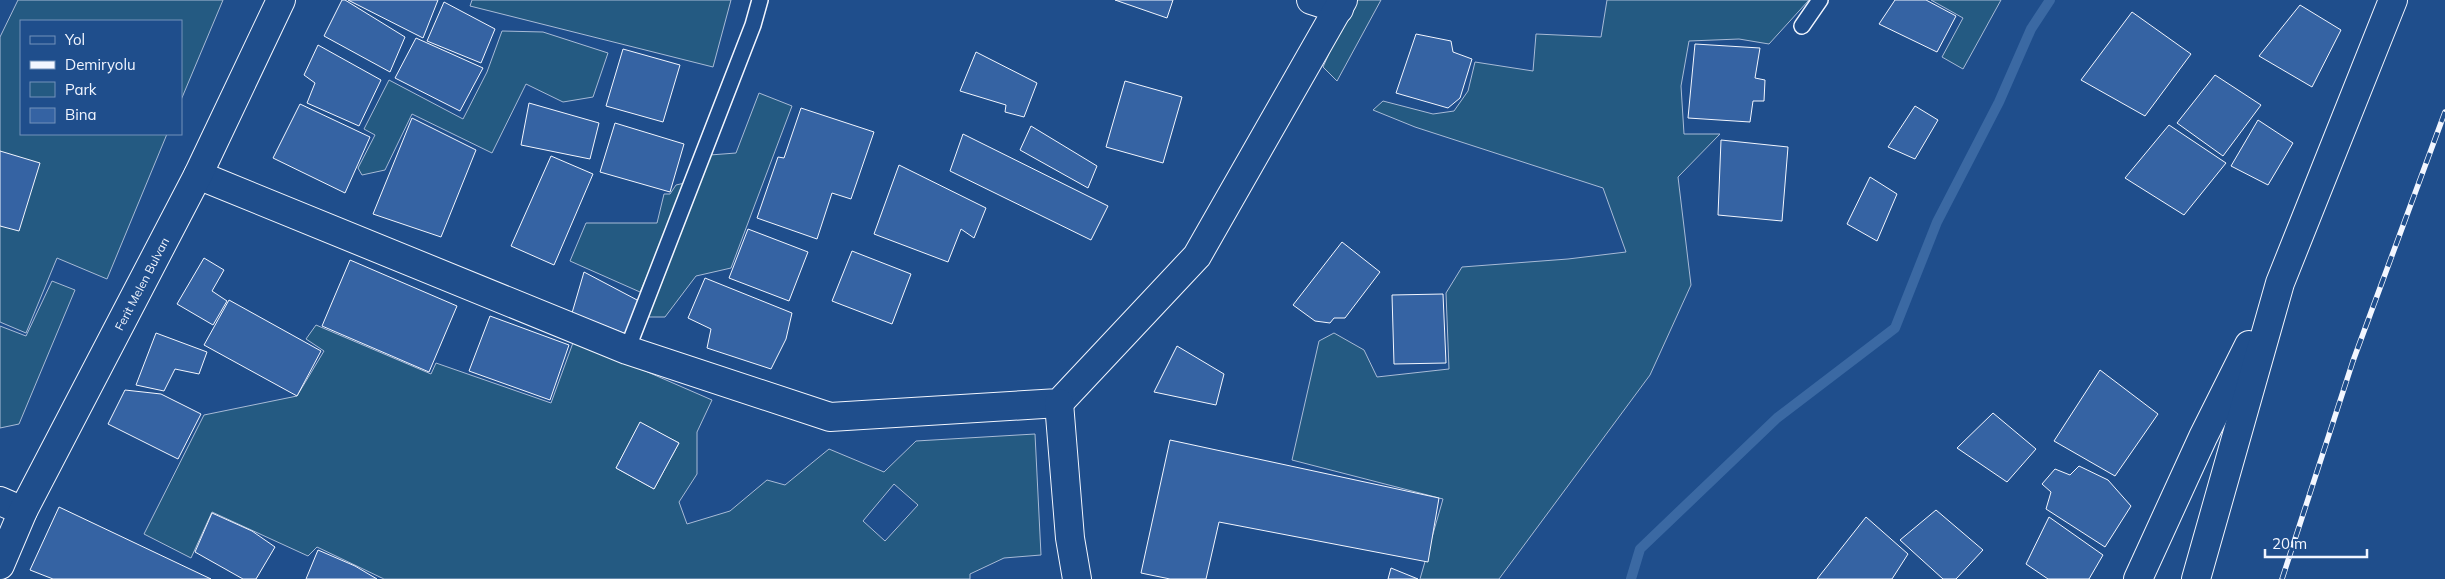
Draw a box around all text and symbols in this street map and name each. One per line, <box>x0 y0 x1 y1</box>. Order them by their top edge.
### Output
legend <box>20 20 182 135</box>
text: Yol <box>64 30 85 49</box>
text: Demiryolu <box>65 55 136 74</box>
text: Park <box>65 80 97 99</box>
text: Bina <box>65 105 97 124</box>
street label: Ferit Melen Bulvarı <box>111 235 172 333</box>
scale bar <box>2265 526 2368 558</box>
text: 20 m <box>2272 534 2307 553</box>

